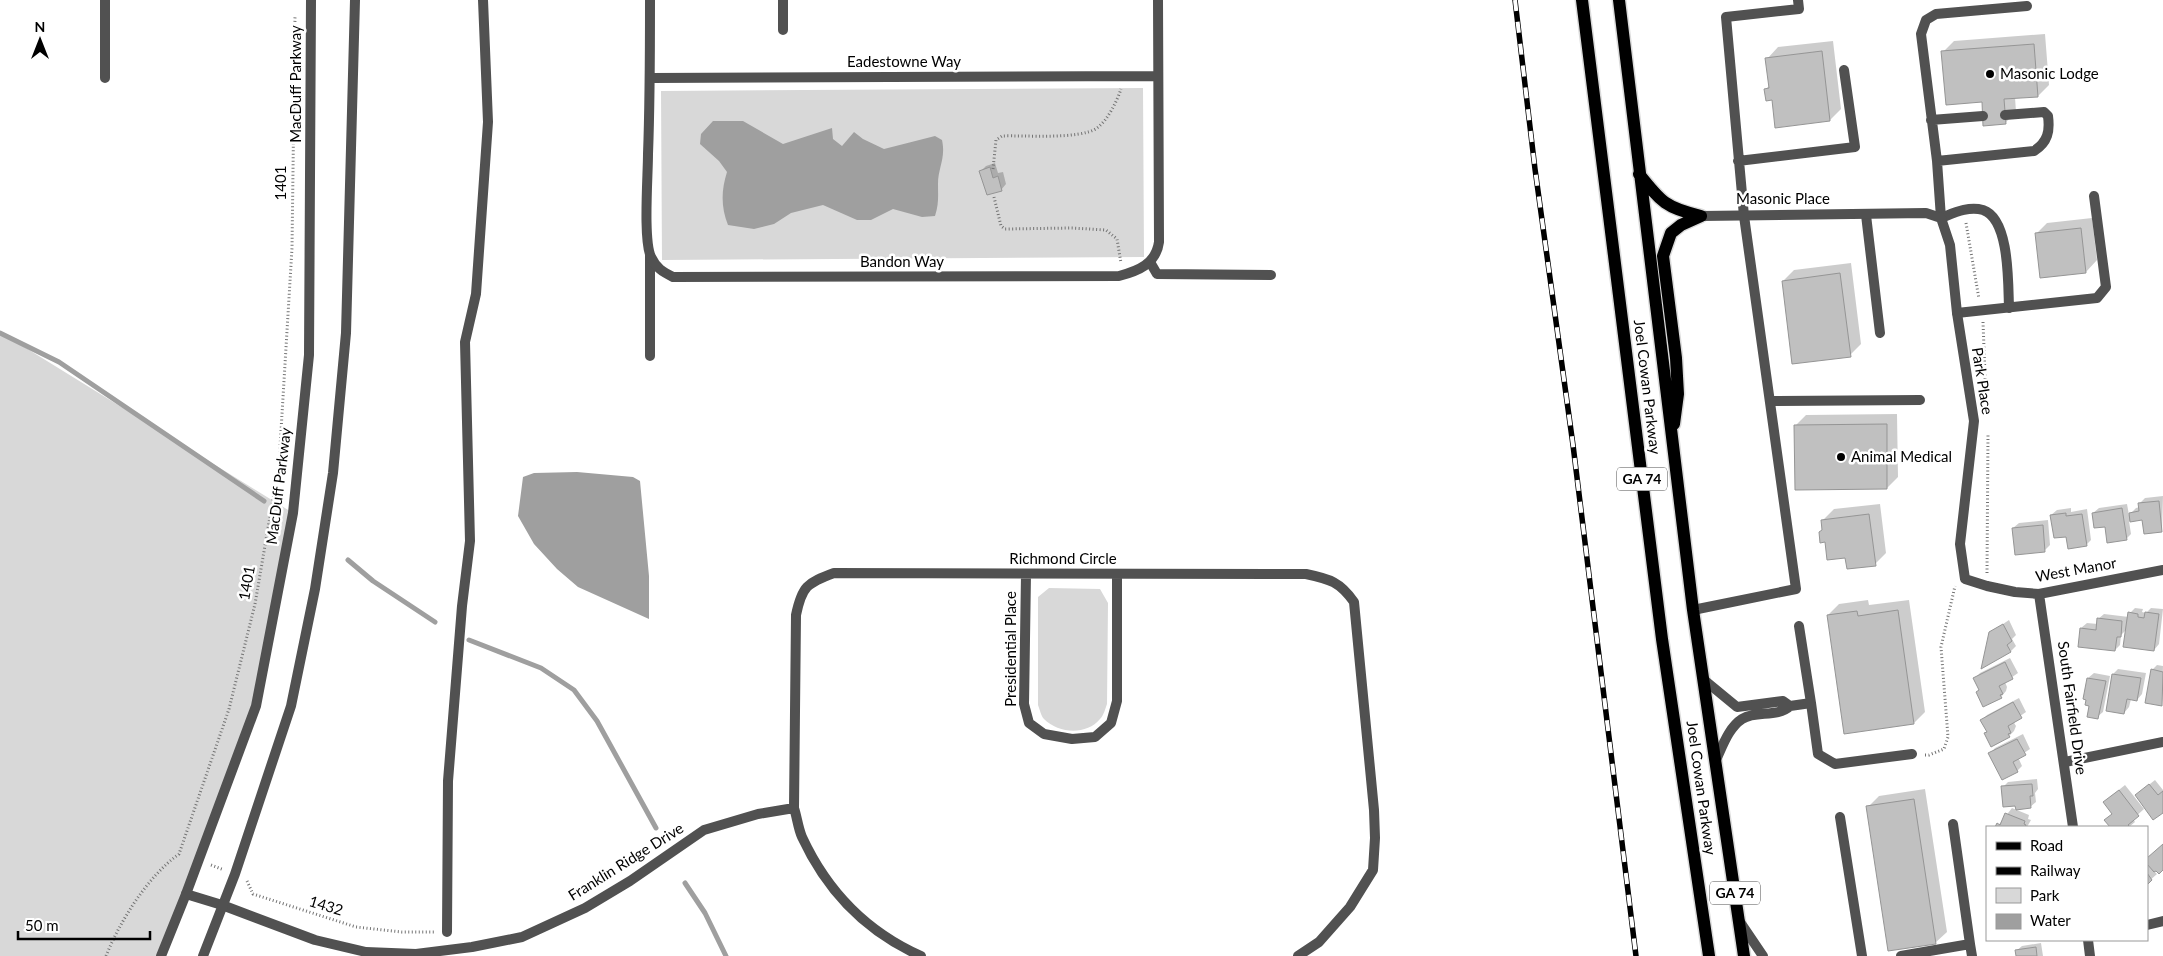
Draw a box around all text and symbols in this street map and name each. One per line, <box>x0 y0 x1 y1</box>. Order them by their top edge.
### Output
north arrow <box>15 15 65 65</box>
text: N <box>35 18 45 35</box>
street label: MacDuff Parkway <box>286 25 304 143</box>
street label: Eadestowne Way <box>847 52 961 70</box>
place label: Masonic Lodge <box>2000 64 2099 82</box>
marker: Masonic Lodge <box>1984 68 1996 80</box>
street label: 1401 <box>271 166 289 200</box>
street label: Masonic Place <box>1736 189 1830 207</box>
street label: Bandon Way <box>860 252 944 270</box>
street label: Joel Cowan Parkway <box>1631 319 1665 455</box>
street label: Park Place <box>1969 346 1997 416</box>
street label: MacDuff Parkway <box>262 426 294 545</box>
place label: Animal Medical <box>1851 447 1952 465</box>
marker: Animal Medical <box>1835 451 1847 463</box>
road number: GA 74 <box>1617 468 1667 490</box>
street label: Richmond Circle <box>1009 549 1117 567</box>
street label: West Manor <box>2034 553 2118 585</box>
street label: 1401 <box>234 564 258 602</box>
street label: Presidential Place <box>1001 591 1019 707</box>
street label: South Fairfield Drive <box>2055 640 2091 776</box>
street label: Joel Cowan Parkway <box>1684 720 1720 856</box>
street label: Franklin Ridge Drive <box>565 818 686 904</box>
legend <box>1986 826 2148 941</box>
text: Road <box>2030 836 2063 854</box>
text: Railway <box>2030 861 2081 879</box>
road number: GA 74 <box>1710 881 1760 904</box>
text: Park <box>2030 886 2060 904</box>
street label: 1432 <box>307 891 346 919</box>
scale bar <box>18 908 150 940</box>
text: Water <box>2030 911 2071 929</box>
text: 50 m <box>25 916 59 934</box>

